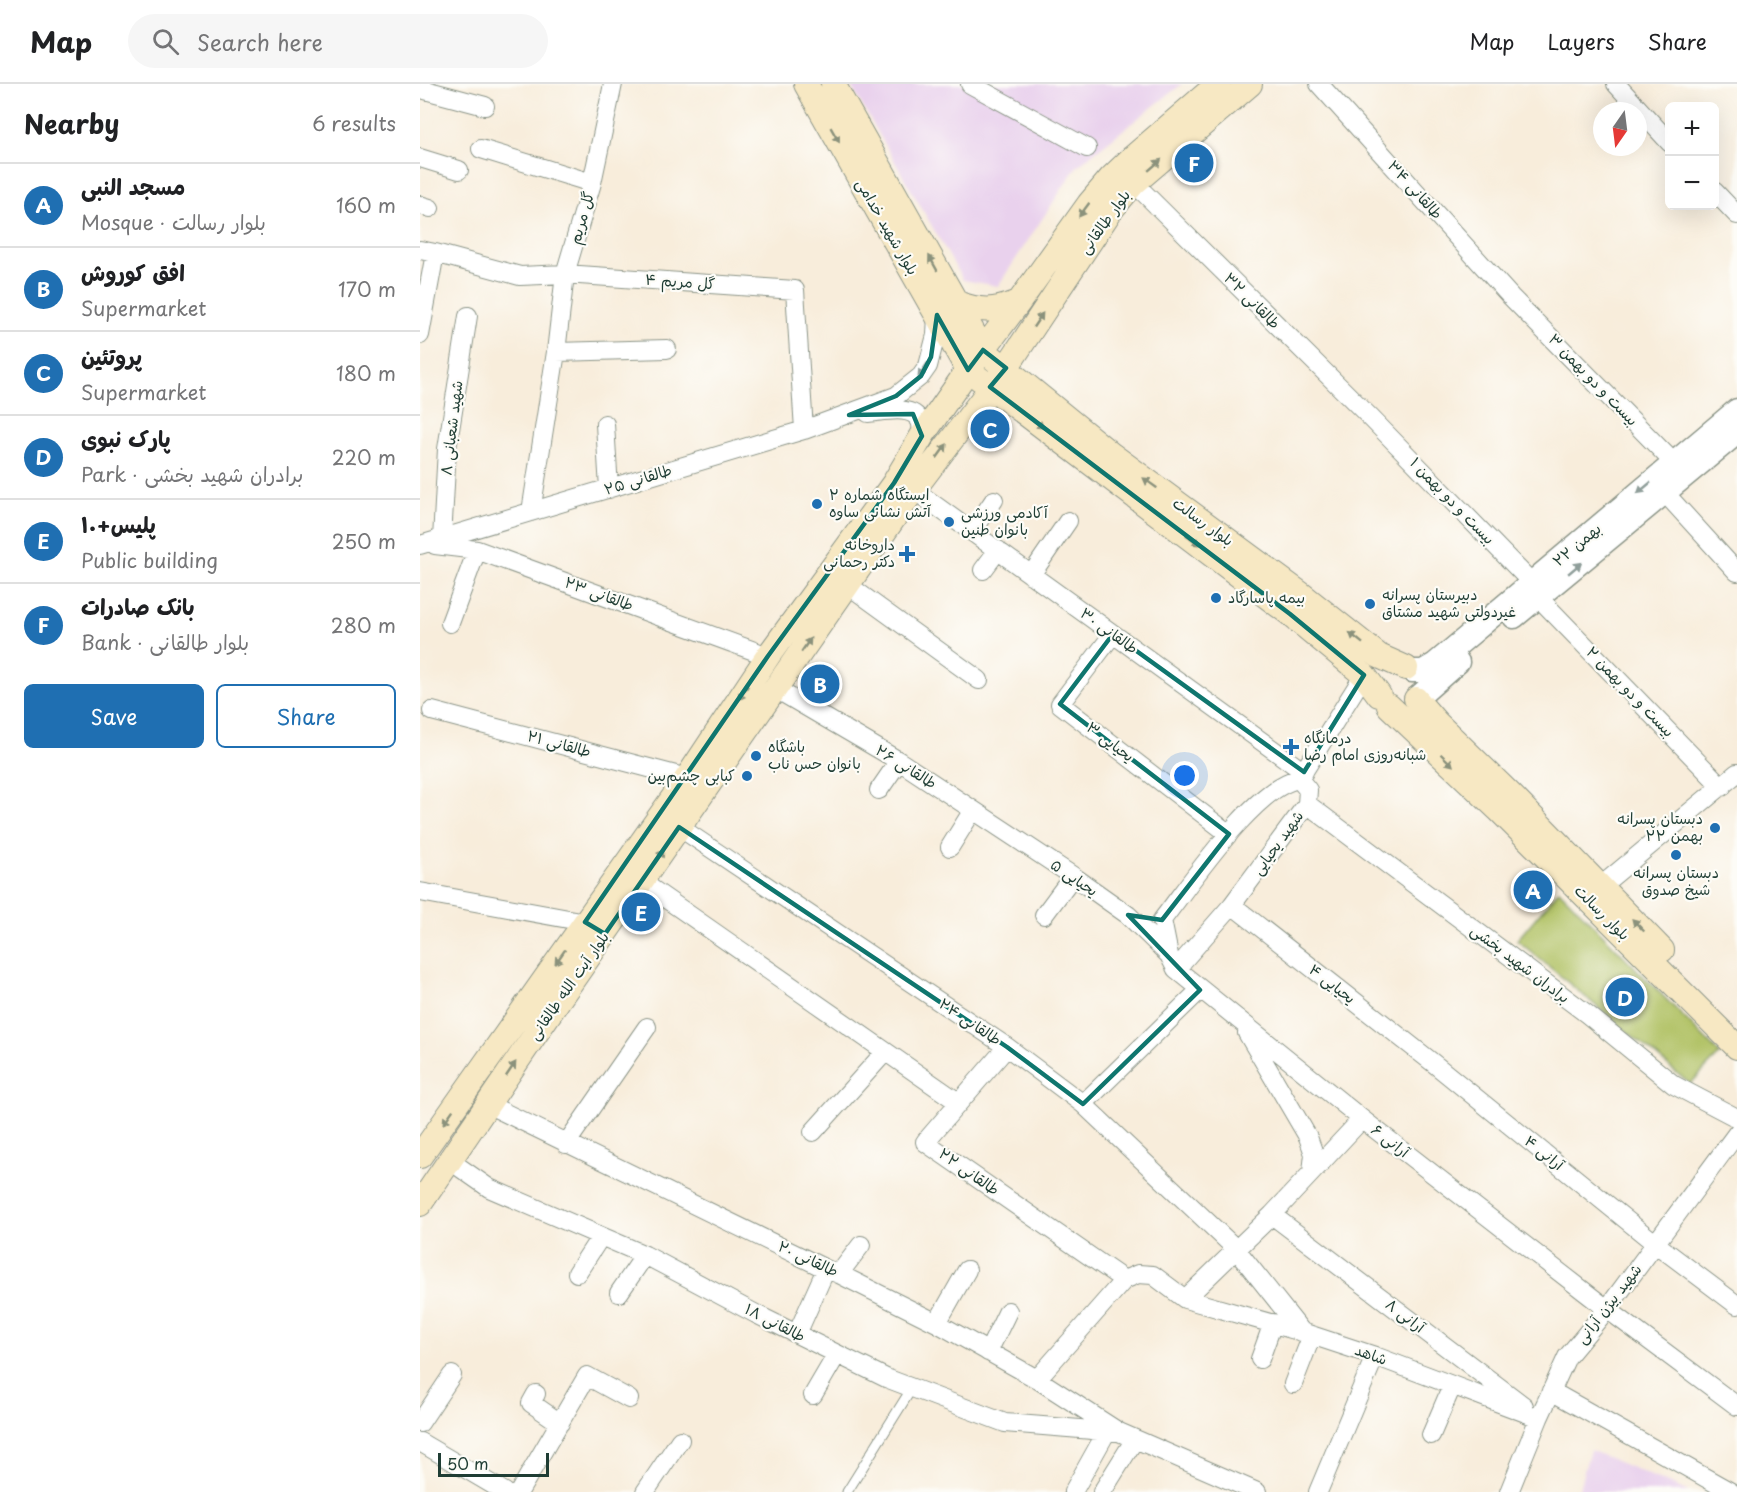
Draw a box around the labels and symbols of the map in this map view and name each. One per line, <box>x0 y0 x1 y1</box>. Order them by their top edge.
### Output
north arrow <box>1593 102 1647 156</box>
one-way arrow <box>830 127 840 144</box>
pin: F <box>1174 140 1214 185</box>
street label: طالقانی ۳۴ <box>1383 154 1449 224</box>
one-way arrow <box>1147 158 1163 171</box>
street label: بلوار شهید خدامی <box>851 174 925 279</box>
street label: بلوار طالقانی <box>1073 184 1135 258</box>
street label: گل مریم <box>562 189 601 247</box>
one-way arrow <box>1079 203 1091 218</box>
one-way arrow <box>927 255 938 271</box>
street label: طالقانی ۳۲ <box>1220 266 1287 333</box>
street label: گل مریم ۴ <box>644 267 716 296</box>
one-way arrow <box>1032 312 1044 328</box>
street label: بیست و دو بهمن ۳ <box>1544 328 1644 430</box>
one-way arrow <box>918 362 929 379</box>
street label: شهید شعبانی ۸ <box>433 379 468 477</box>
pin: C <box>970 406 1010 452</box>
one-way arrow <box>1030 416 1045 428</box>
one-way arrow <box>936 444 948 460</box>
street label: بیست و دو بهمن ۱ <box>1405 451 1501 549</box>
street label: طالقانی ۲۵ <box>601 457 674 500</box>
one-way arrow <box>1142 477 1158 489</box>
place label: ایستگاه شماره ۲ آتش نشانی ساوه <box>829 482 932 522</box>
one-way arrow <box>1636 482 1652 495</box>
street label: بلوار رسالت <box>1169 491 1239 551</box>
marker: ایستگاه شماره ۲ آتش نشانی ساوه <box>810 497 824 511</box>
place label: آکادمی ورزشی بانوان طنین <box>961 500 1049 540</box>
marker: آکادمی ورزشی بانوان طنین <box>942 515 956 529</box>
street label: ۲۲ بهمن <box>1547 517 1605 571</box>
place label: داروخانه دکتر رحمانی <box>823 532 895 572</box>
one-way arrow <box>1184 534 1200 546</box>
marker: داروخانه دکتر رحمانی <box>900 547 914 561</box>
one-way arrow <box>1567 562 1583 575</box>
street label: طالقانی ۲۳ <box>562 569 637 616</box>
place label: دبیرستان پسرانه غیردولتی شهید مشتاق <box>1382 582 1516 622</box>
place label: بیمه پاسارگاد <box>1228 585 1305 608</box>
marker: بیمه پاسارگاد <box>1209 591 1223 605</box>
marker: دبیرستان پسرانه غیردولتی شهید مشتاق <box>1363 597 1377 611</box>
street label: طالقانی ۳۰ <box>1076 601 1144 659</box>
one-way arrow <box>1348 631 1364 644</box>
one-way arrow <box>800 638 812 654</box>
street label: بیست و دو بهمن ۲ <box>1582 640 1681 742</box>
pin: B <box>800 662 840 706</box>
one-way arrow <box>737 685 749 701</box>
street label: یحیایی ۳ <box>1082 715 1140 766</box>
street label: طالقانی ۲۱ <box>525 723 594 762</box>
place label: درمانگاه شبانه‌روزی امام رضا <box>1304 725 1426 766</box>
place label: باشگاه بانوان حس ناب <box>768 734 861 774</box>
street label: طالقانی ۲۶ <box>872 738 942 794</box>
marker: درمانگاه شبانه‌روزی امام رضا <box>1282 738 1300 756</box>
marker: باشگاه بانوان حس ناب <box>749 749 763 763</box>
one-way arrow <box>1439 753 1453 767</box>
your location <box>1170 761 1199 790</box>
place label: کبابی چشم‌بین <box>647 763 735 788</box>
marker: کبابی چشم‌بین <box>740 769 754 783</box>
street label: شهید یحیایی <box>1245 805 1308 879</box>
place label: دبستان پسرانه ۲۲ بهمن <box>1617 806 1703 846</box>
marker: دبستان پسرانه ۲۲ بهمن <box>1708 821 1722 835</box>
marker: دبستان پسرانه شیخ صدوق <box>1669 848 1683 862</box>
one-way arrow <box>653 849 664 865</box>
street label: یحیایی ۵ <box>1046 852 1103 901</box>
place label: دبستان پسرانه شیخ صدوق <box>1633 860 1719 900</box>
pin: A <box>1514 868 1552 912</box>
street label: بلوار رسالت <box>1570 879 1636 945</box>
pin: E <box>622 890 660 934</box>
street label: برادران شهید بخشی <box>1466 918 1575 1008</box>
one-way arrow <box>1631 918 1645 932</box>
street label: بلوار آیت الله طالقانی <box>522 926 614 1044</box>
one-way arrow <box>554 949 566 965</box>
street label: یحیایی ۴ <box>1305 957 1361 1008</box>
pin: D <box>1606 974 1644 1020</box>
street label: طالقانی ۲۴ <box>935 991 1007 1050</box>
one-way arrow <box>505 1061 517 1077</box>
one-way arrow <box>442 1108 454 1124</box>
street label: آرانی ۶ <box>1367 1117 1416 1163</box>
street label: آرانی ۴ <box>1520 1129 1571 1176</box>
street label: طالقانی ۲۲ <box>935 1141 1005 1200</box>
street label: طالقانی ۲۰ <box>775 1234 843 1282</box>
street label: شهید بیژن آرانی <box>1569 1258 1646 1348</box>
street label: آرانی ۸ <box>1381 1292 1432 1338</box>
street label: طالقانی ۱۸ <box>741 1297 810 1347</box>
street label: شاهد <box>1352 1337 1391 1370</box>
scale bar <box>438 1450 549 1478</box>

